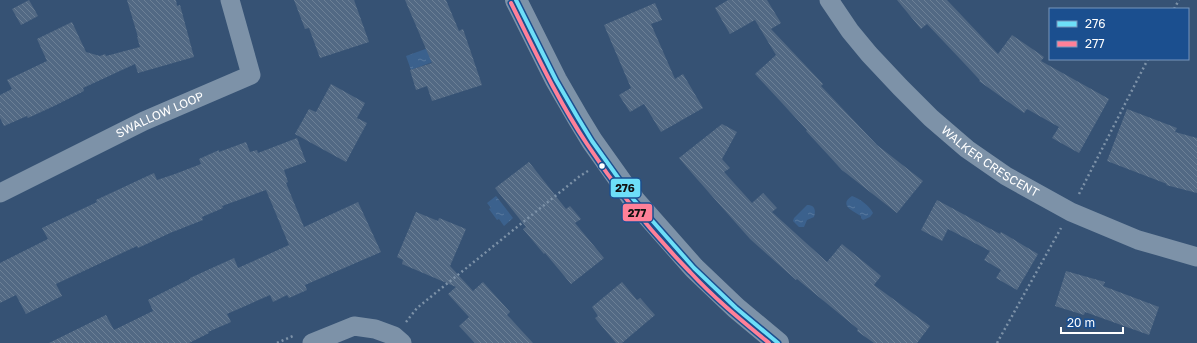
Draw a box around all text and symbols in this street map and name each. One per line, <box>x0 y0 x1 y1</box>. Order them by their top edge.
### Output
legend <box>1049 8 1189 60</box>
text: 276 <box>1085 16 1106 31</box>
text: 277 <box>1085 36 1105 51</box>
street label: SWALLOW LOOP <box>113 88 206 141</box>
street label: WALKER CRESCENT <box>938 122 1042 200</box>
unlabelled marker <box>597 161 607 171</box>
line badge: 276 <box>610 178 641 198</box>
text: 276 <box>615 181 635 194</box>
line badge: 277 <box>622 203 653 222</box>
text: 277 <box>628 206 646 219</box>
scale bar <box>1061 309 1123 335</box>
text: 20 m <box>1067 315 1095 330</box>

